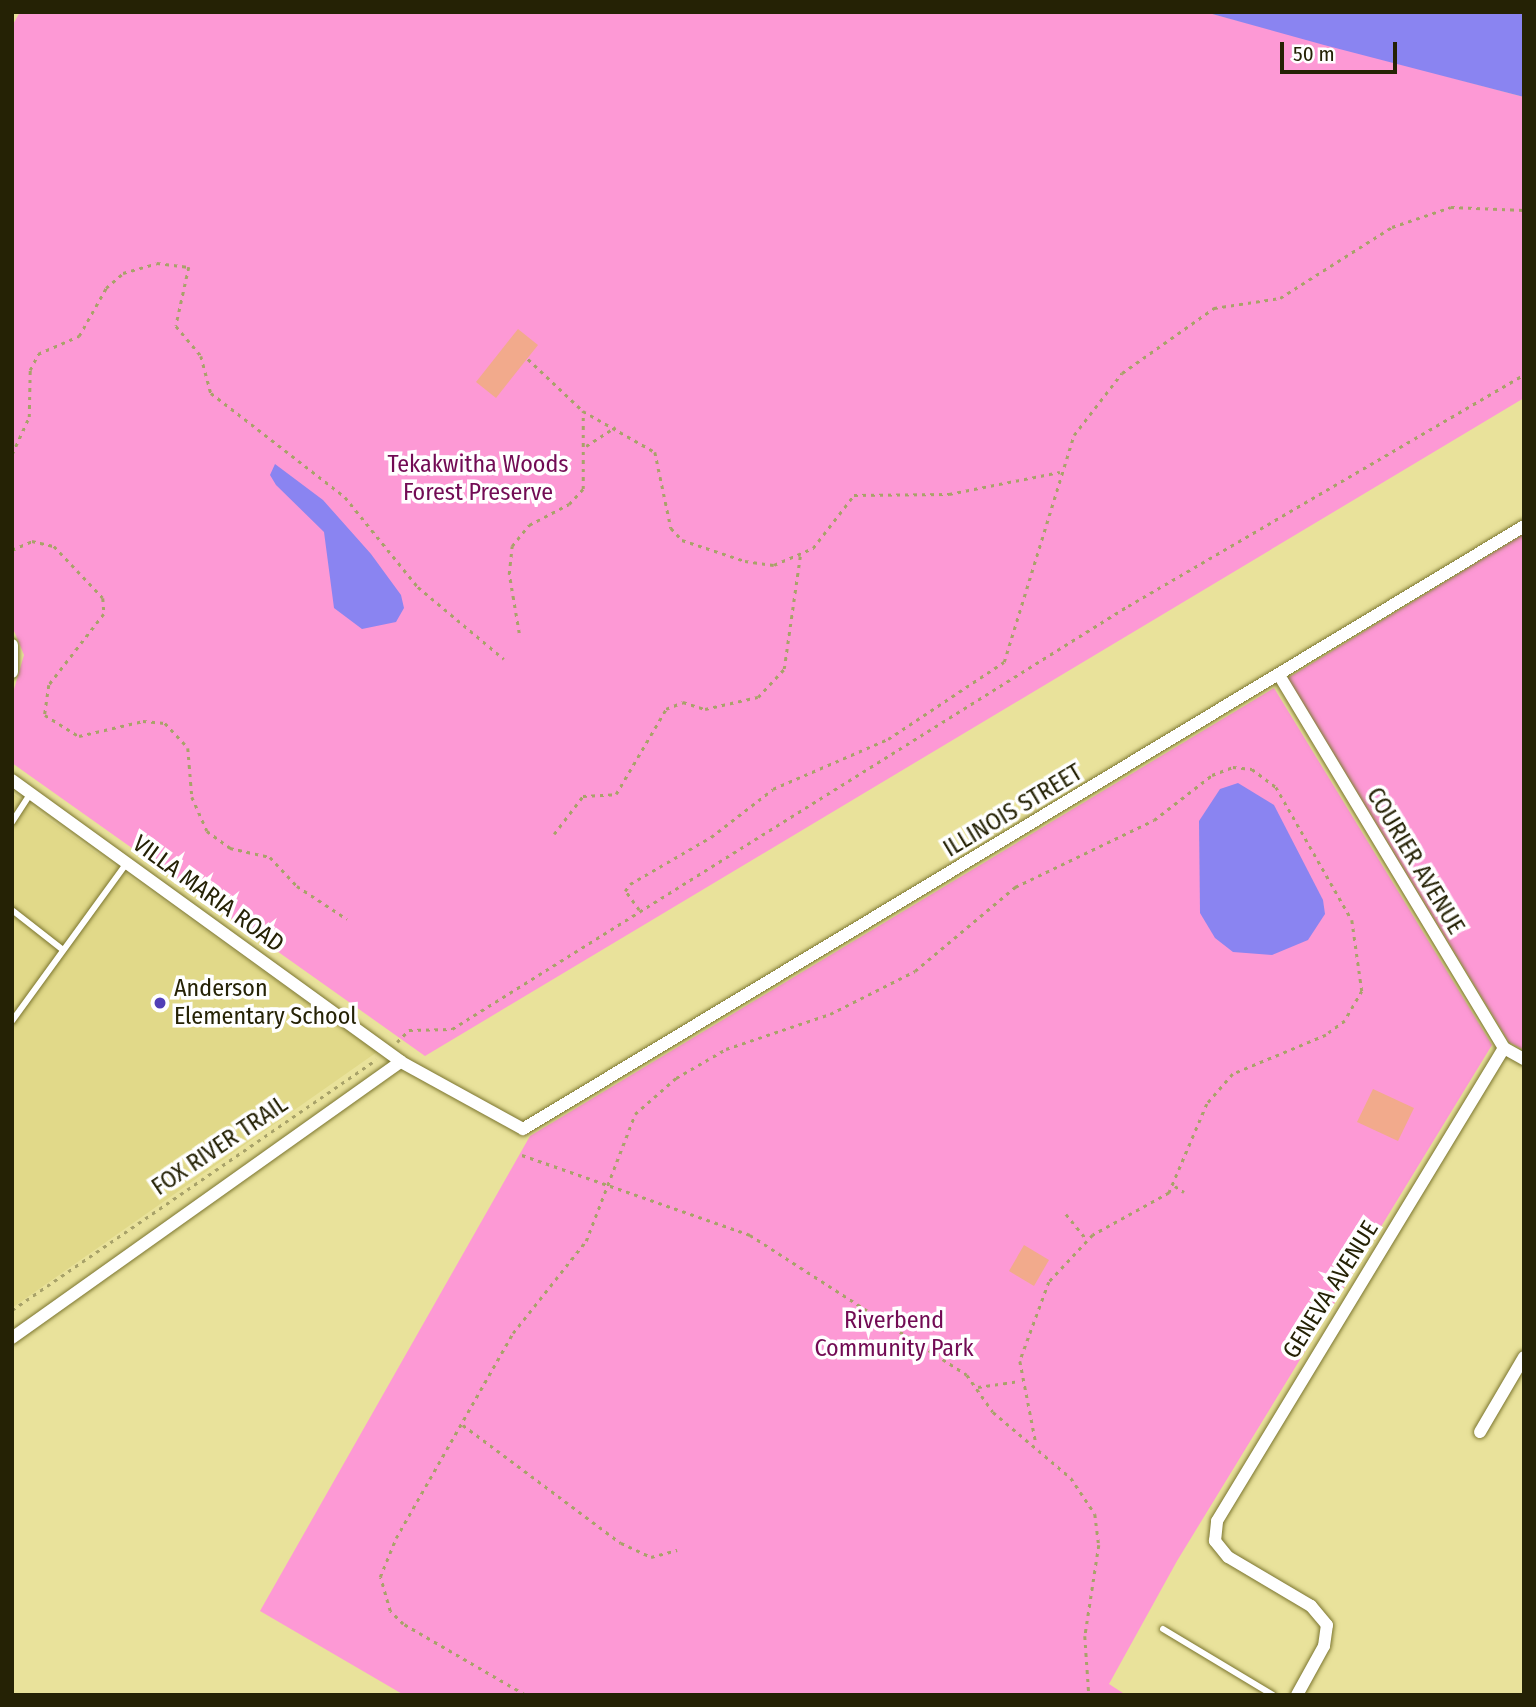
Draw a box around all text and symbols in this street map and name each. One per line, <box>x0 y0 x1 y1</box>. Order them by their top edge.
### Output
scale bar <box>1284 28 1401 72</box>
text: 50 m <box>1293 41 1335 67</box>
park label: Tekakwitha Woods Forest Preserve <box>387 451 569 507</box>
street label: ILLINOIS STREET <box>939 758 1087 864</box>
street label: COURIER AVENUE <box>1360 782 1470 940</box>
street label: VILLA MARIA ROAD <box>127 830 289 958</box>
place label: Anderson Elementary School <box>174 975 357 1031</box>
marker: Anderson Elementary School <box>152 995 168 1011</box>
street label: FOX RIVER TRAIL <box>147 1090 293 1202</box>
street label: GENEVA AVENUE <box>1277 1216 1385 1364</box>
park label: Riverbend Community Park <box>814 1307 974 1363</box>

